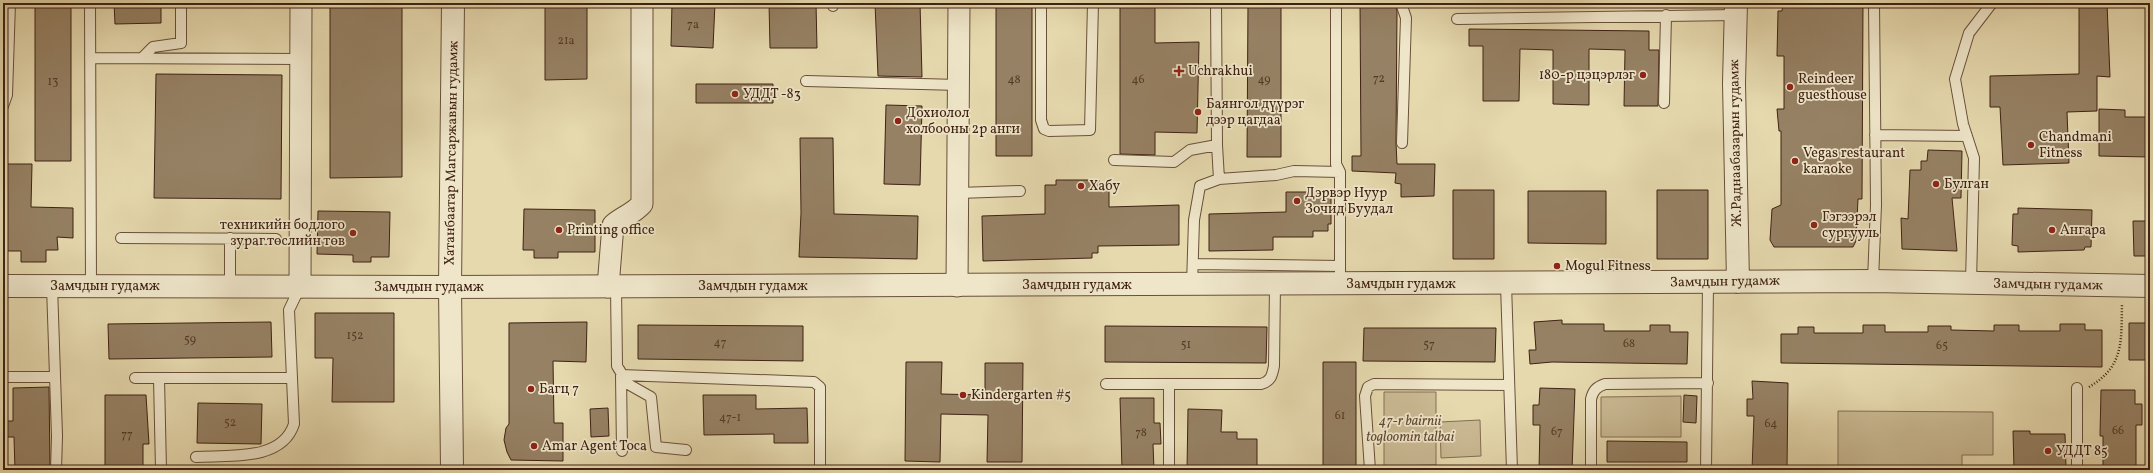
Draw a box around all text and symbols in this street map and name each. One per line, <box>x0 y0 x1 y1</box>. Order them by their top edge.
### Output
house number: 7а <box>687 17 699 33</box>
house number: 21а <box>557 33 575 49</box>
street label: Хатанбаатар Магсаржавын гудамж <box>441 40 463 266</box>
street label: Ж.Раднаабазарын гудамж <box>1725 59 1747 227</box>
place label: Uchrakhui <box>1188 62 1253 81</box>
marker: Uchrakhui <box>1173 65 1185 77</box>
place label: 180-р цэцэрлэг <box>1539 66 1635 85</box>
marker: 180-р цэцэрлэг <box>1638 70 1648 80</box>
place label: Reindeer guesthouse <box>1798 70 1867 105</box>
house number: 72 <box>1373 71 1385 87</box>
house number: 48 <box>1007 72 1021 88</box>
house number: 46 <box>1131 72 1145 88</box>
house number: 49 <box>1257 72 1271 88</box>
house number: 13 <box>48 74 58 90</box>
marker: Reindeer guesthouse <box>1785 82 1795 92</box>
place label: УДДТ -83 <box>743 85 801 104</box>
marker: УДДТ -83 <box>730 89 740 99</box>
place label: Баянгол дүүрэг дээр цагдаа <box>1206 95 1304 130</box>
place label: Дохиолол холбооны 2р анги <box>906 104 1021 139</box>
marker: Баянгол дүүрэг дээр цагдаа <box>1193 107 1203 117</box>
marker: Дохиолол холбооны 2р анги <box>893 116 903 126</box>
place label: Chandmani Fitness <box>2039 128 2112 163</box>
marker: Chandmani Fitness <box>2026 140 2036 150</box>
place label: Vegas restaurant karaoke <box>1803 144 1905 179</box>
marker: Vegas restaurant karaoke <box>1790 156 1800 166</box>
place label: Булган <box>1944 175 1990 194</box>
place label: Хабу <box>1089 177 1121 196</box>
marker: Булган <box>1931 179 1941 189</box>
marker: Хабу <box>1076 181 1086 191</box>
place label: Дэрвэр Нуур Зочид Буудал <box>1305 184 1393 219</box>
marker: Дэрвэр Нуур Зочид Буудал <box>1292 196 1302 206</box>
place label: Гэгээрэл сургууль <box>1822 208 1879 243</box>
place label: техникийн бодлого зураг төслийн төв <box>220 216 345 251</box>
marker: Гэгээрэл сургууль <box>1809 220 1819 230</box>
place label: Printing office <box>567 221 655 240</box>
place label: Ангара <box>2060 221 2106 240</box>
marker: Printing office <box>554 225 564 235</box>
marker: Ангара <box>2047 225 2057 235</box>
marker: техникийн бодлого зураг төслийн төв <box>348 228 358 238</box>
place label: Mogul Fitness <box>1565 257 1651 276</box>
marker: Mogul Fitness <box>1552 261 1562 271</box>
street label: Замчдын гудамж <box>1670 272 1780 292</box>
street label: Замчдын гудамж <box>1346 275 1456 294</box>
street label: Замчдын гудамж <box>1993 275 2103 295</box>
street label: Замчдын гудамж <box>1022 276 1132 295</box>
street label: Замчдын гудамж <box>50 277 160 296</box>
street label: Замчдын гудамж <box>698 277 808 296</box>
street label: Замчдын гудамж <box>374 278 484 297</box>
house number: 152 <box>347 328 363 344</box>
house number: 59 <box>184 332 196 348</box>
house number: 47 <box>714 335 727 351</box>
house number: 68 <box>1623 336 1635 352</box>
house number: 51 <box>1181 337 1191 353</box>
house number: 57 <box>1423 337 1435 353</box>
house number: 65 <box>1936 338 1948 354</box>
place label: Багц 7 <box>539 380 579 399</box>
marker: Багц 7 <box>526 384 536 394</box>
place label: Kindergarten #5 <box>971 386 1071 405</box>
marker: Kindergarten #5 <box>958 390 968 400</box>
house number: 61 <box>1335 408 1345 424</box>
house number: 47-1 <box>719 410 741 426</box>
park label: 47-r bairnii togloomin talbai <box>1366 412 1455 447</box>
house number: 52 <box>224 415 236 431</box>
house number: 64 <box>1765 416 1777 432</box>
house number: 66 <box>2112 423 2124 439</box>
house number: 67 <box>1551 424 1563 440</box>
house number: 78 <box>1135 425 1147 441</box>
house number: 77 <box>121 427 133 443</box>
place label: Amar Agent Toca <box>542 437 647 456</box>
marker: Amar Agent Toca <box>529 441 539 451</box>
place label: УДДТ 85 <box>2056 442 2108 461</box>
marker: УДДТ 85 <box>2043 446 2053 456</box>

